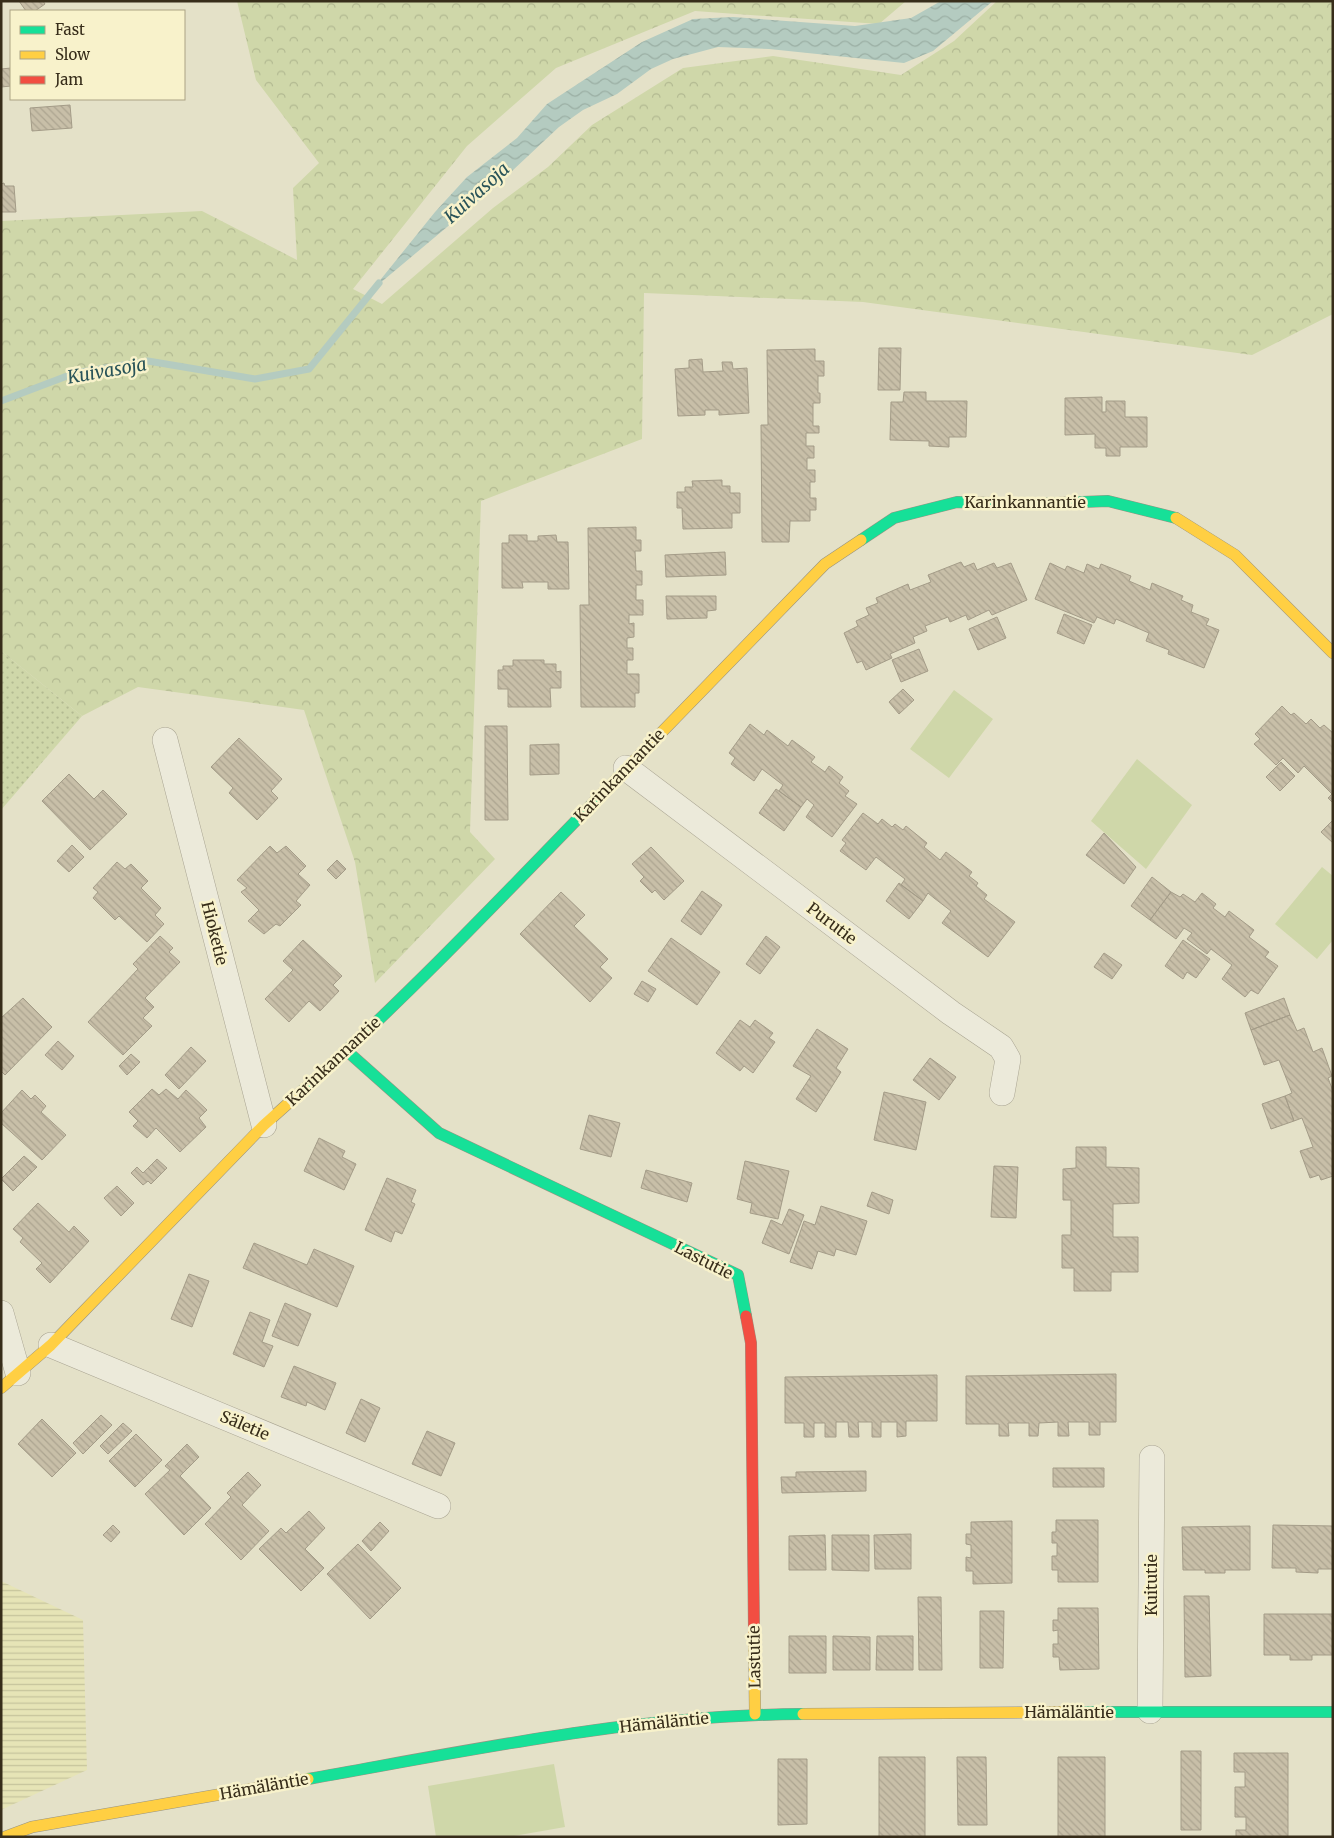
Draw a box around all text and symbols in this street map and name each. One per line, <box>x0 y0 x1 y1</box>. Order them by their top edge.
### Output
legend <box>10 10 185 100</box>
text: Fast <box>55 20 85 39</box>
text: Slow <box>55 45 90 64</box>
text: Jam <box>54 70 83 89</box>
water label: Kuivasoja <box>438 157 514 229</box>
water label: Kuivasoja <box>65 352 148 389</box>
street label: Karinkannantie <box>964 492 1086 512</box>
street label: Karinkannantie <box>570 724 668 826</box>
street label: Purutie <box>803 898 861 948</box>
street label: Hioketie <box>197 899 233 967</box>
street label: Karinkannantie <box>282 1012 384 1110</box>
street label: Lastutie <box>671 1237 737 1283</box>
street label: Säletie <box>217 1406 273 1444</box>
street label: Kuitutie <box>1141 1554 1161 1616</box>
street label: Lastutie <box>743 1625 765 1689</box>
street label: Hämäläntie <box>1024 1702 1114 1722</box>
street label: Hämäläntie <box>618 1707 710 1737</box>
street label: Hämäläntie <box>218 1768 310 1804</box>

